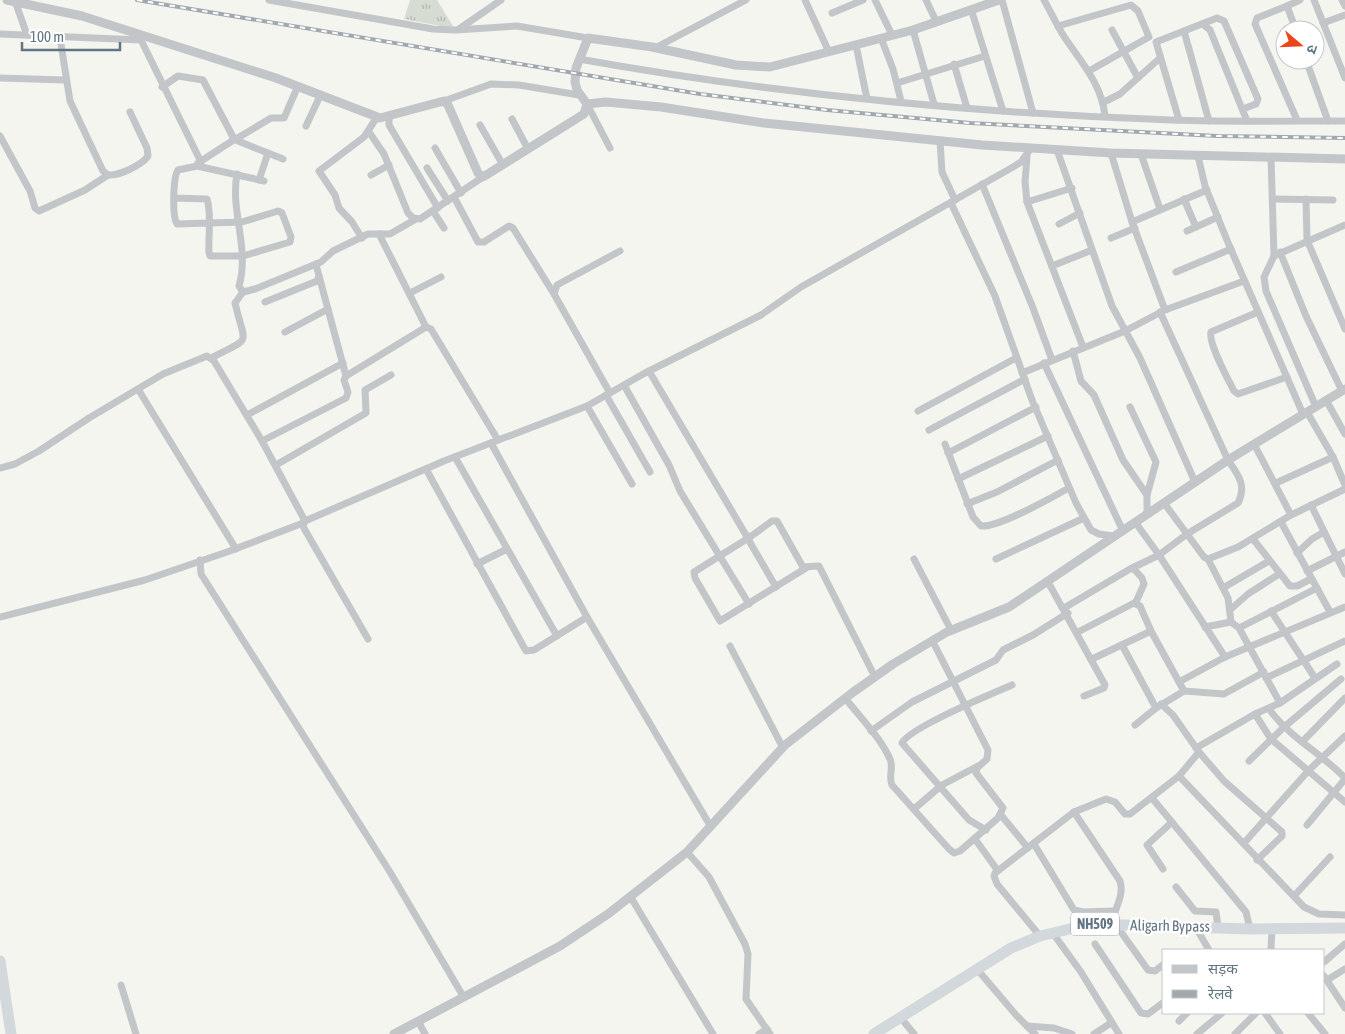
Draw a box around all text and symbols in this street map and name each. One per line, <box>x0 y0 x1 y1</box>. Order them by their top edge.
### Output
scale bar <box>22 20 120 52</box>
north arrow <box>1275 20 1325 70</box>
text: 100 m <box>30 28 64 45</box>
text: उ <box>1303 43 1321 56</box>
road number: NH509 <box>1071 912 1119 936</box>
street label: Aligarh Bypass <box>1130 916 1210 935</box>
legend <box>1162 949 1325 1014</box>
text: सड़क <box>1208 960 1238 977</box>
text: रेलवे <box>1207 985 1233 1002</box>

